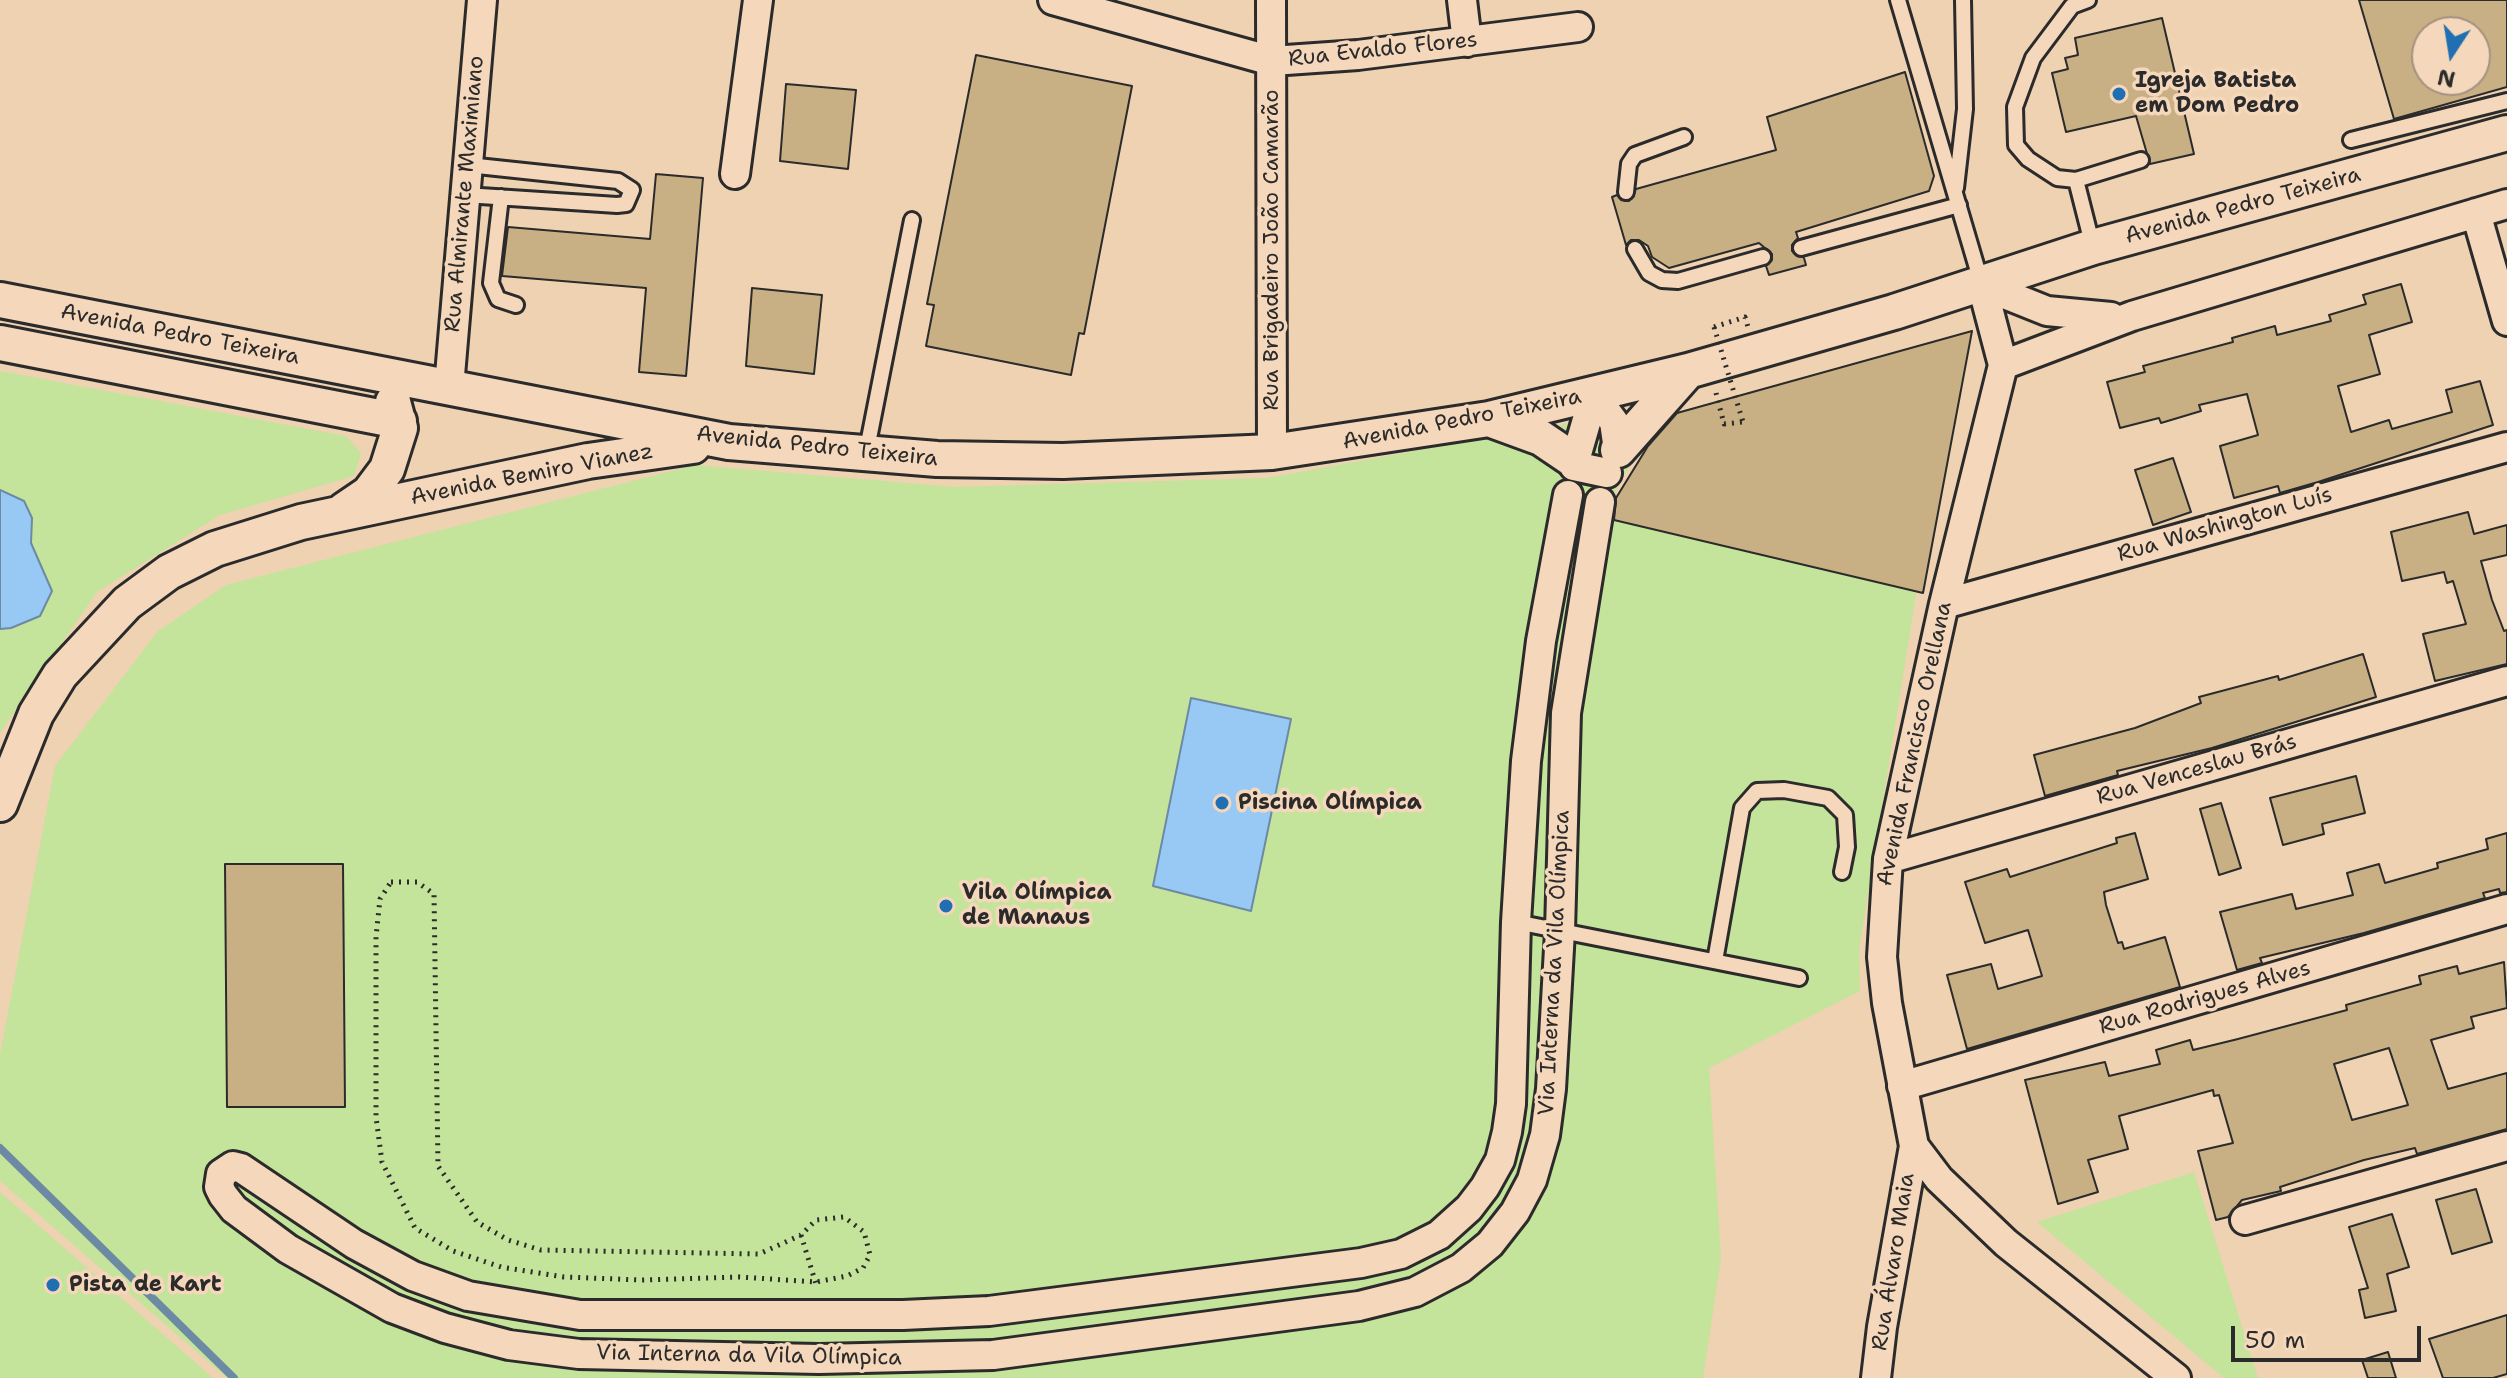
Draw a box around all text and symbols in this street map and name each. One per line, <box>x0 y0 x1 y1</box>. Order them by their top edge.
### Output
north arrow <box>2411 16 2491 96</box>
street label: Rua Evaldo Flores <box>1287 27 1479 73</box>
street label: Rua Almirante Maximiano <box>440 55 490 333</box>
text: N <box>2435 62 2458 94</box>
place label: Igreja Batista em Dom Pedro <box>2135 68 2299 120</box>
marker: Igreja Batista em Dom Pedro <box>2110 85 2128 103</box>
street label: Rua Brigadeiro João Camarão <box>1259 89 1285 411</box>
street label: Avenida Pedro Teixeira <box>2122 162 2364 250</box>
street label: Avenida Pedro Teixeira <box>58 299 302 371</box>
street label: Avenida Pedro Teixeira <box>1340 384 1584 456</box>
street label: Avenida Pedro Teixeira <box>695 421 939 473</box>
street label: Avenida Bemiro Vianez <box>408 439 656 511</box>
street label: Rua Washington Luís <box>2114 482 2336 568</box>
street label: Avenida Francisco Orellana <box>1872 599 1958 889</box>
street label: Rua Venceslau Brás <box>2094 729 2300 811</box>
place label: Piscina Olímpica <box>1238 790 1422 816</box>
marker: Piscina Olímpica <box>1213 794 1231 812</box>
street label: Via Interna da Vila Olímpica <box>1534 810 1576 1116</box>
place label: Vila Olímpica de Manaus <box>962 880 1112 932</box>
marker: Vila Olímpica de Manaus <box>937 897 955 915</box>
street label: Rua Rodrigues Alves <box>2096 955 2314 1041</box>
street label: Rua Álvaro Maia <box>1867 1171 1921 1353</box>
place label: Pista de Kart <box>69 1272 222 1298</box>
marker: Pista de Kart <box>44 1276 62 1294</box>
scale bar <box>2235 1310 2425 1360</box>
text: 50 m <box>2245 1324 2305 1356</box>
street label: Via Interna da Vila Olímpica <box>596 1340 902 1372</box>

